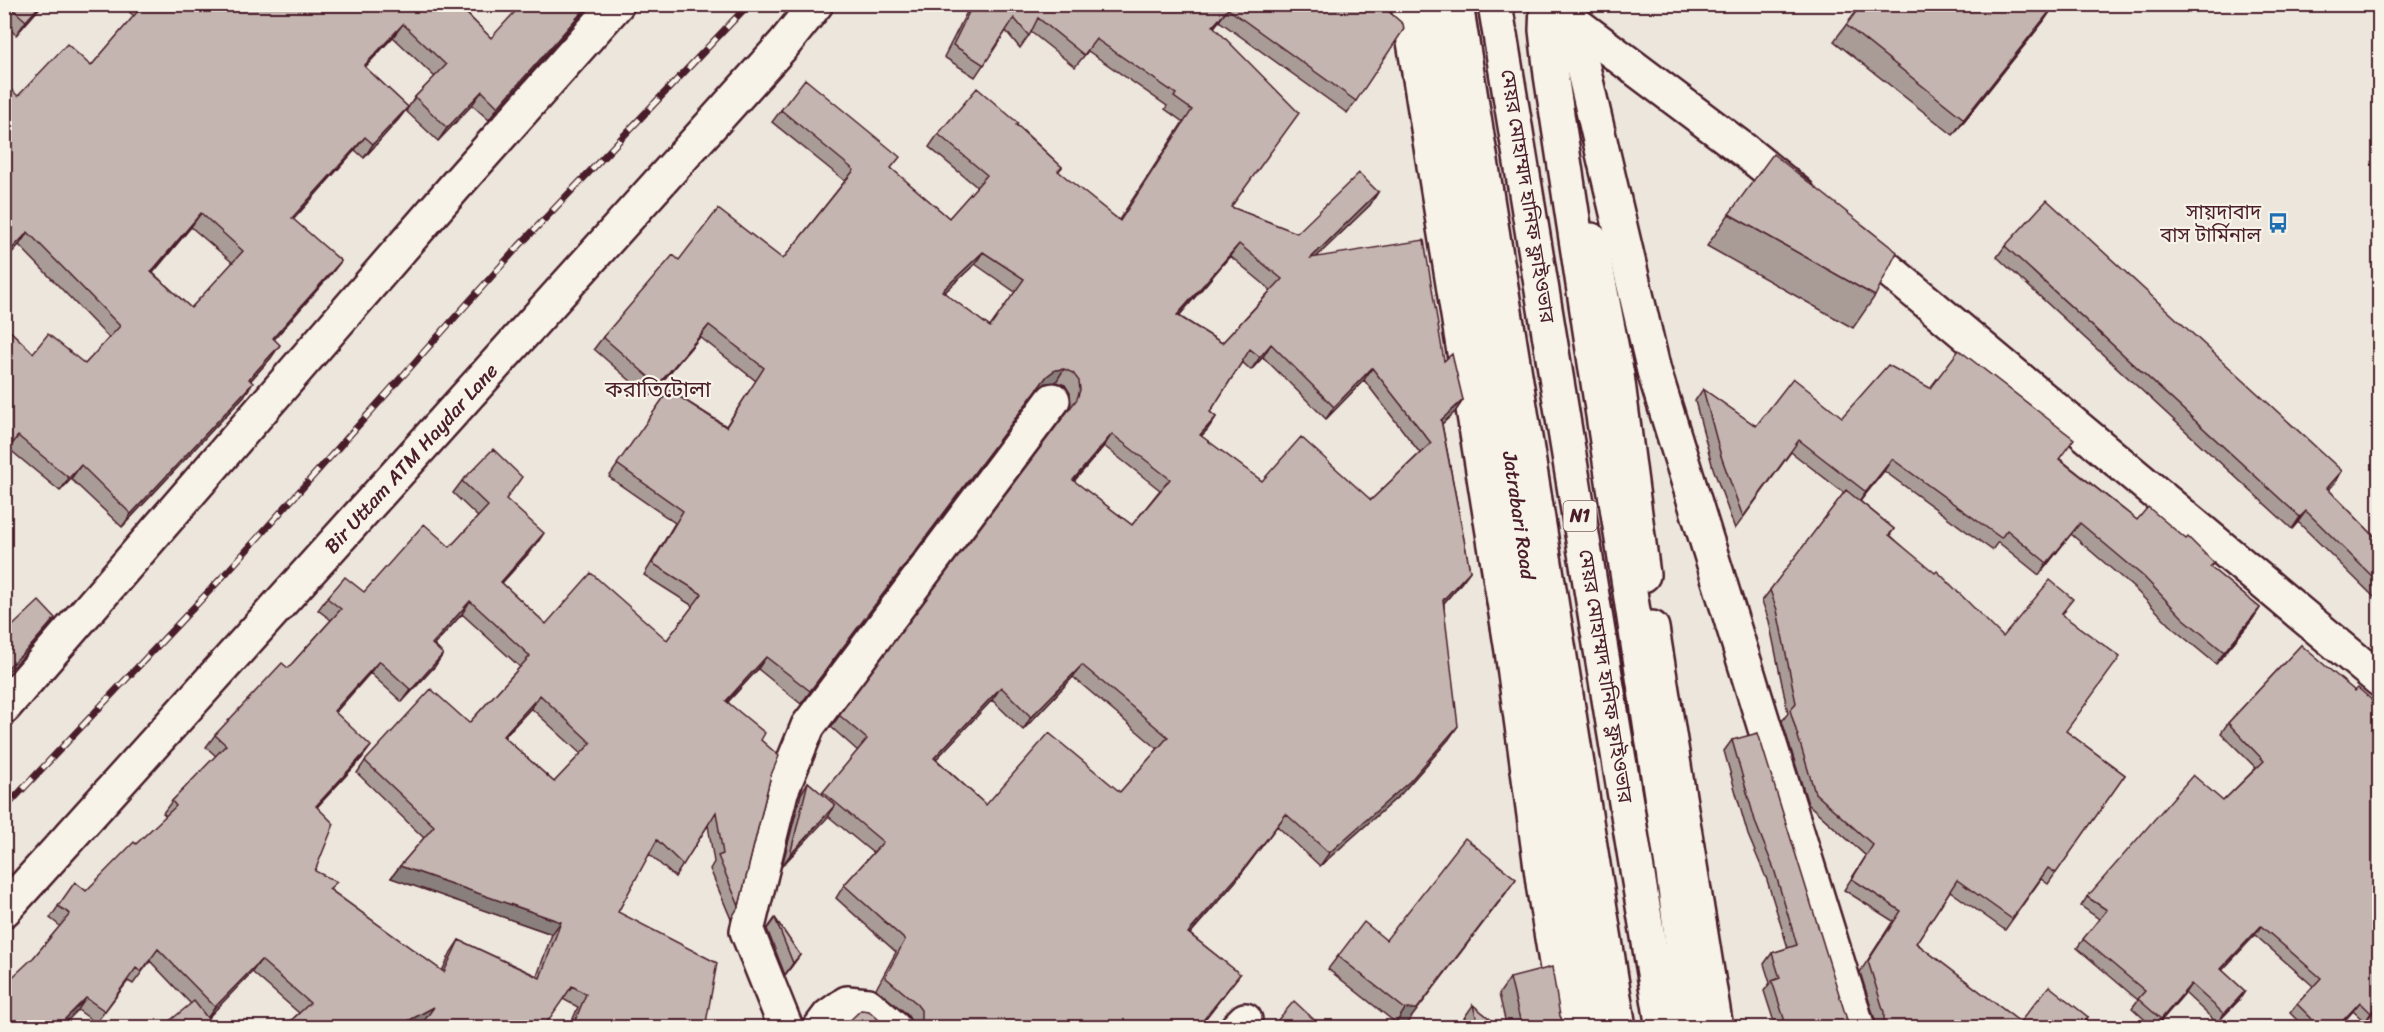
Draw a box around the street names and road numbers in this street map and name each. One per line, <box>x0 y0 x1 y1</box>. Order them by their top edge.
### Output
street label: মেয়র মোহাম্মদ হানিফ ফ্লাইওভার <box>1490 67 1565 327</box>
street label: Bir Uttam ATM Haydar Lane <box>315 355 507 562</box>
street label: Jatrabari Road <box>1492 448 1546 583</box>
road number: N1 <box>1564 501 1596 531</box>
street label: মেয়র মোহাম্মদ হানিফ ফ্লাইওভার <box>1568 547 1643 807</box>

